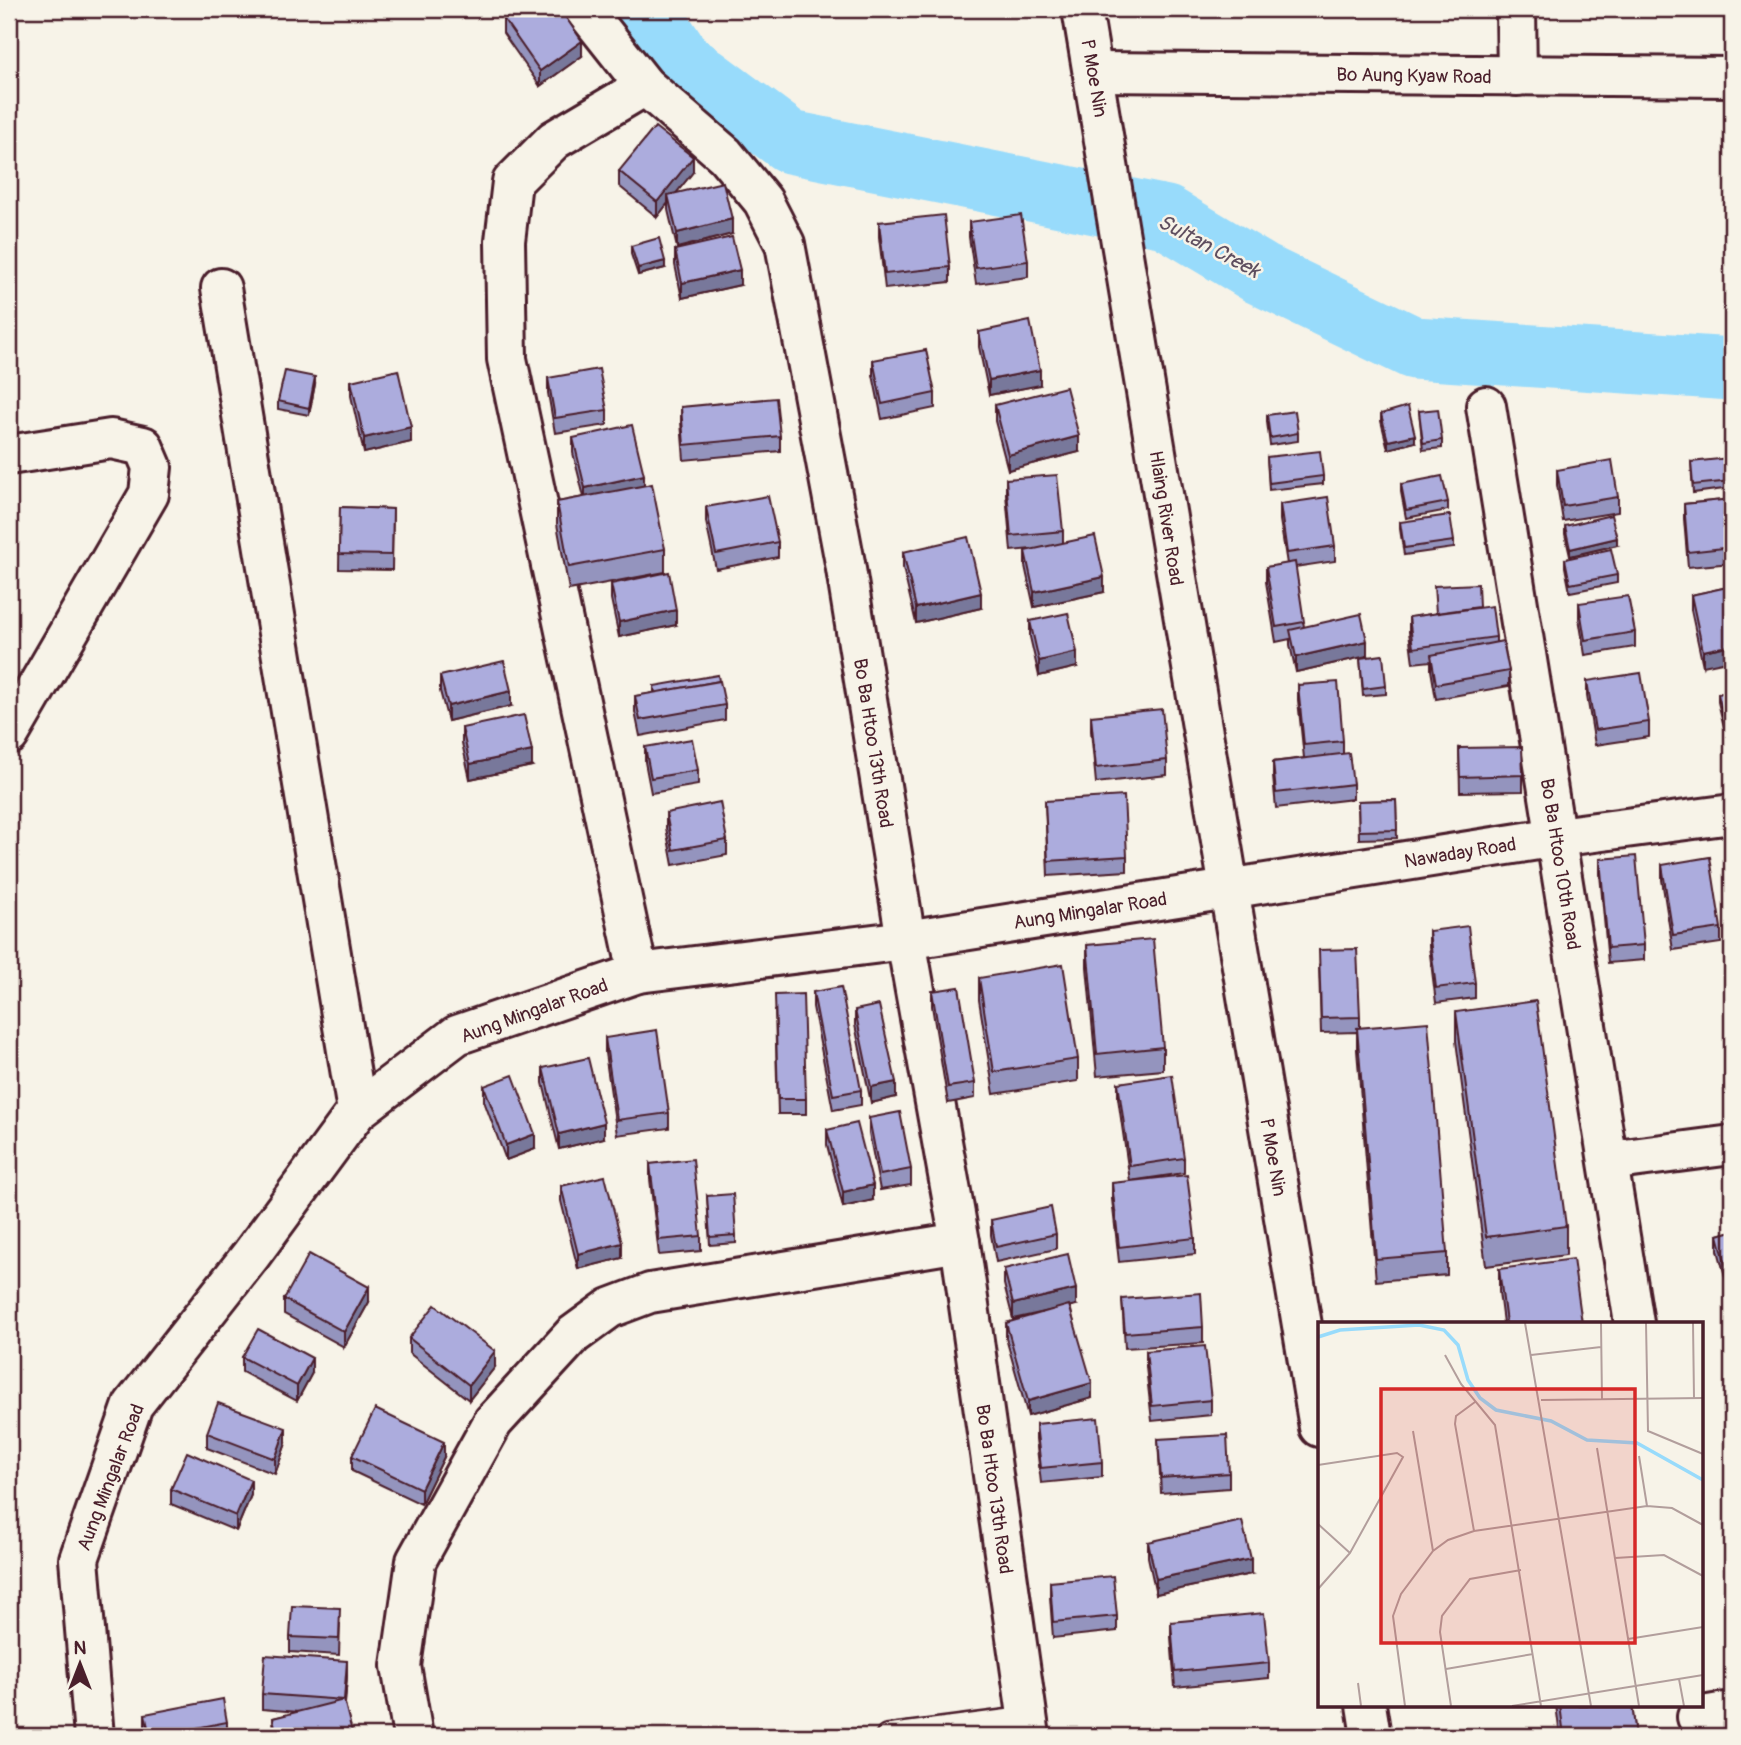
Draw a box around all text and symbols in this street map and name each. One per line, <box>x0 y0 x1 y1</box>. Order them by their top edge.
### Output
street label: P Moe Nin <box>1075 37 1113 119</box>
street label: Bo Aung Kyaw Road <box>1336 63 1492 89</box>
water label: Sultan Creek <box>1153 208 1266 286</box>
street label: Hlaing River Road <box>1144 449 1189 587</box>
street label: Bo Ba Htoo 13th Road <box>848 657 898 830</box>
street label: Bo Ba Htoo 10th Road <box>1535 777 1585 952</box>
street label: Nawaday Road <box>1402 832 1518 874</box>
street label: Aung Mingalar Road <box>1012 887 1169 935</box>
street label: Aung Mingalar Road <box>457 973 611 1049</box>
street label: P Moe Nin <box>1254 1116 1292 1198</box>
inset map <box>1318 1322 1702 1706</box>
street label: Aung Mingalar Road <box>72 1401 150 1554</box>
street label: Bo Ba Htoo 13th Road <box>970 1403 1018 1576</box>
north arrow <box>46 1630 116 1700</box>
text: N <box>74 1636 87 1660</box>

